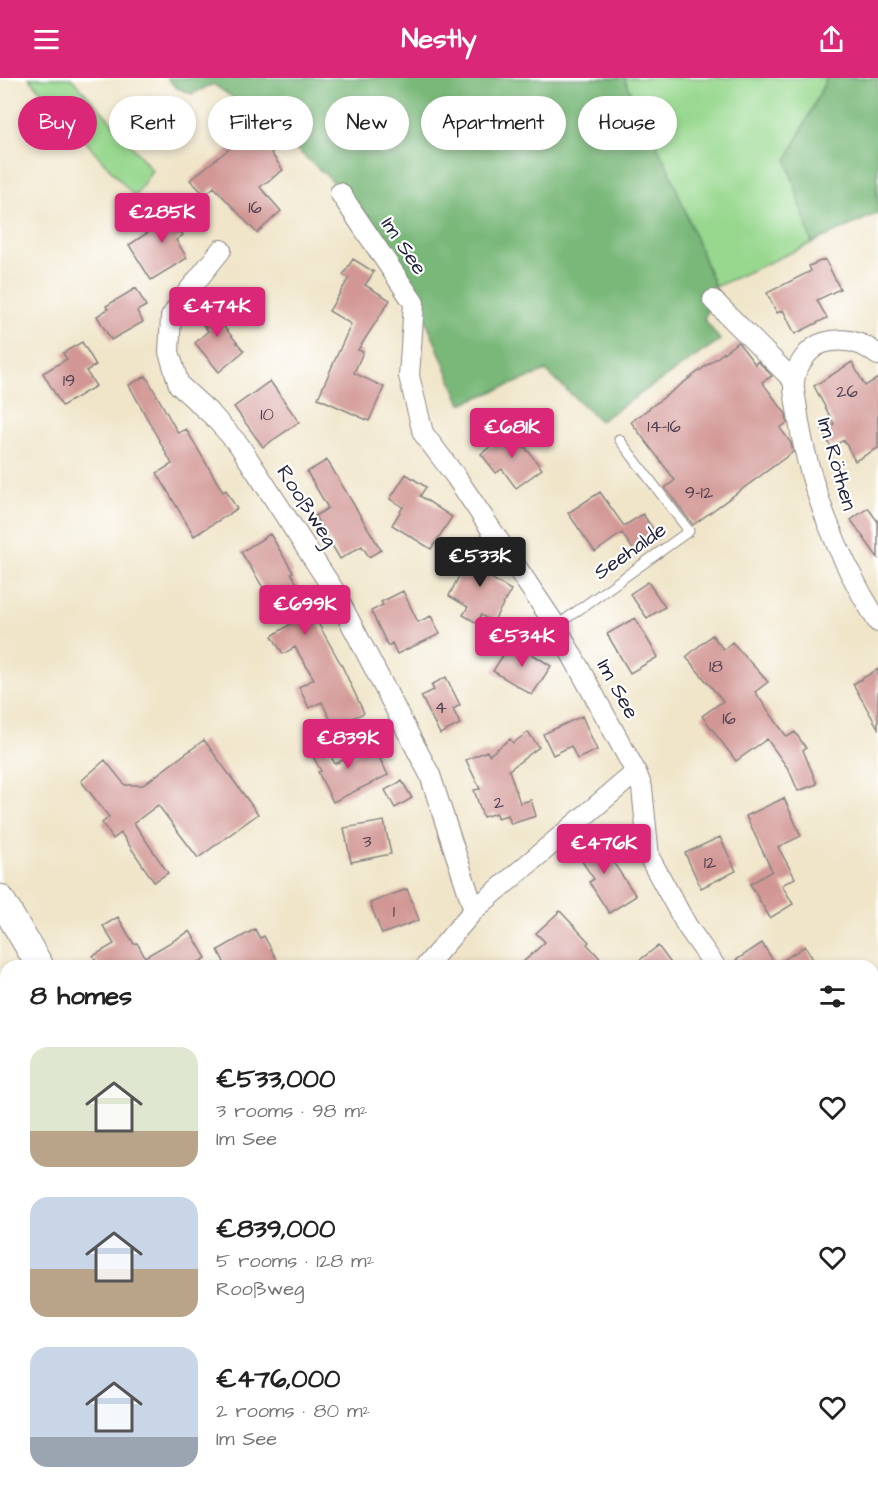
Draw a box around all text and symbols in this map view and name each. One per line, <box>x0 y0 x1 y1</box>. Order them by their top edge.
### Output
text: Nestly <box>401 20 477 58</box>
icon: menu <box>30 23 63 56</box>
icon: share <box>815 23 848 56</box>
chip: Buy <box>18 96 97 150</box>
chip: Rent <box>109 96 196 150</box>
chip: Filters <box>208 96 313 150</box>
chip: New <box>325 96 409 150</box>
chip: Apartment <box>421 96 566 150</box>
chip: House <box>578 96 677 150</box>
pin: €285K <box>120 193 204 244</box>
house number: 16 <box>248 195 262 220</box>
text: €285K <box>129 198 195 226</box>
street label: Im See <box>374 211 434 281</box>
pin: €474K <box>175 287 259 338</box>
text: €474K <box>183 292 251 320</box>
house number: 19 <box>63 368 75 393</box>
house number: 26 <box>836 379 858 404</box>
house number: 10 <box>260 402 274 427</box>
pin: €681K <box>470 408 554 459</box>
text: €681K <box>484 413 540 441</box>
house number: 14-16 <box>647 414 681 439</box>
street label: Im Röthen <box>810 414 864 514</box>
street label: Rooßweg <box>268 459 344 554</box>
house number: 9-12 <box>685 480 714 505</box>
street label: Seehalde <box>588 515 672 587</box>
pin: €533K <box>438 537 522 588</box>
text: €533K <box>449 542 511 570</box>
pin: €699K <box>263 585 347 636</box>
text: €699K <box>273 590 337 618</box>
pin: €534K <box>480 617 564 668</box>
text: €534K <box>489 622 555 650</box>
street label: Im See <box>590 654 646 724</box>
house number: 18 <box>709 654 723 679</box>
house number: 4 <box>435 695 447 720</box>
house number: 16 <box>722 706 736 731</box>
pin: €839K <box>306 719 390 770</box>
text: €839K <box>317 724 379 752</box>
house number: 2 <box>494 790 505 815</box>
pin: €476K <box>562 824 646 875</box>
house number: 3 <box>362 829 372 854</box>
text: €476K <box>571 829 637 857</box>
house number: 12 <box>704 850 717 875</box>
house number: 1 <box>393 899 395 924</box>
text: 8 homes <box>30 978 132 1014</box>
icon: filters <box>816 980 849 1013</box>
text: €533,000 <box>216 1061 335 1097</box>
icon: home <box>78 1071 150 1143</box>
icon: heart <box>816 1091 849 1124</box>
text: 3 rooms · 98 m² <box>216 1097 368 1125</box>
text: Im See <box>216 1125 277 1153</box>
text: €839,000 <box>216 1211 335 1247</box>
icon: home <box>78 1221 150 1293</box>
icon: heart <box>816 1241 849 1274</box>
text: 5 rooms · 128 m² <box>216 1247 374 1275</box>
text: Rooßweg <box>216 1275 304 1303</box>
text: €476,000 <box>216 1361 341 1397</box>
icon: home <box>78 1371 150 1443</box>
icon: heart <box>816 1391 849 1424</box>
text: 2 rooms · 80 m² <box>216 1397 370 1425</box>
text: Im See <box>216 1425 277 1453</box>

